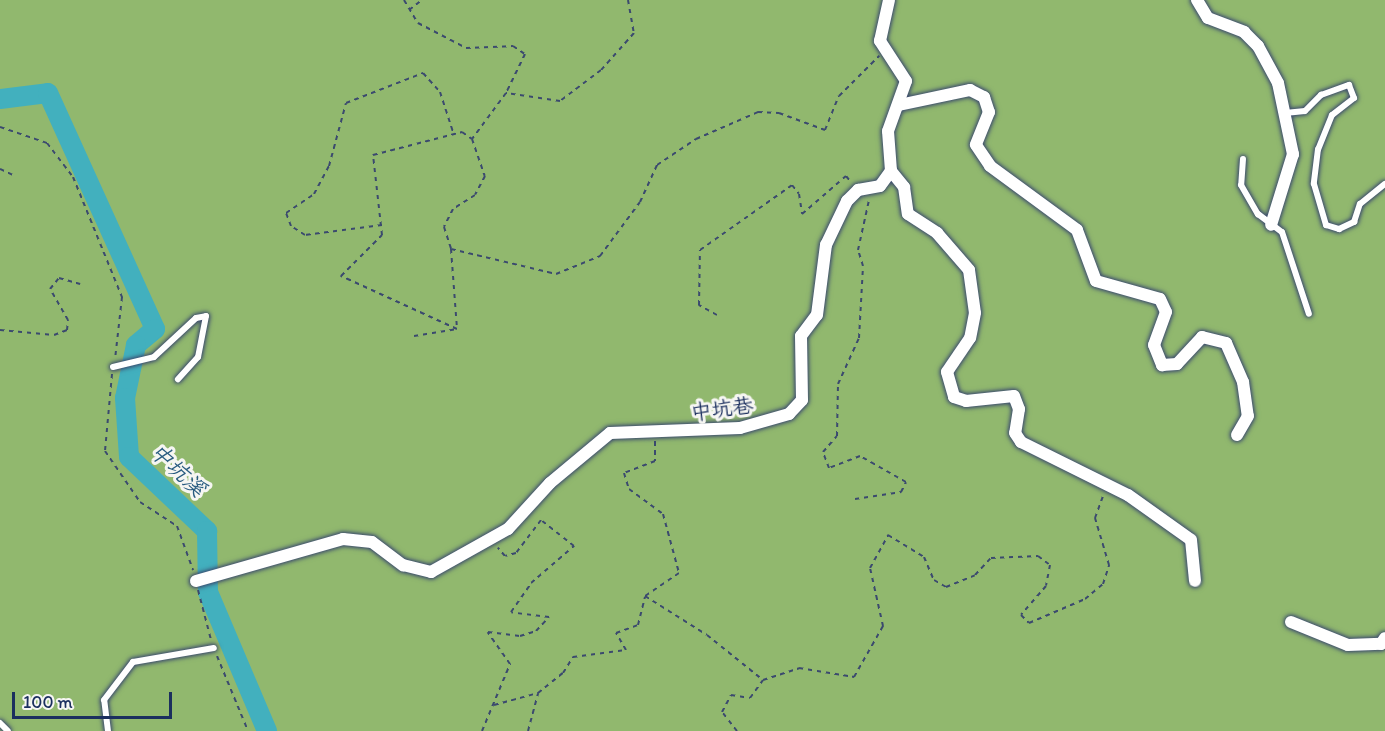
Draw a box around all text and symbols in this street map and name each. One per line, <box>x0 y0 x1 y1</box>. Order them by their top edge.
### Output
street label: 中坑巷 <box>689 393 755 425</box>
water label: 中坑溪 <box>145 438 211 502</box>
scale bar <box>15 680 176 718</box>
text: 100 m <box>23 691 73 713</box>

